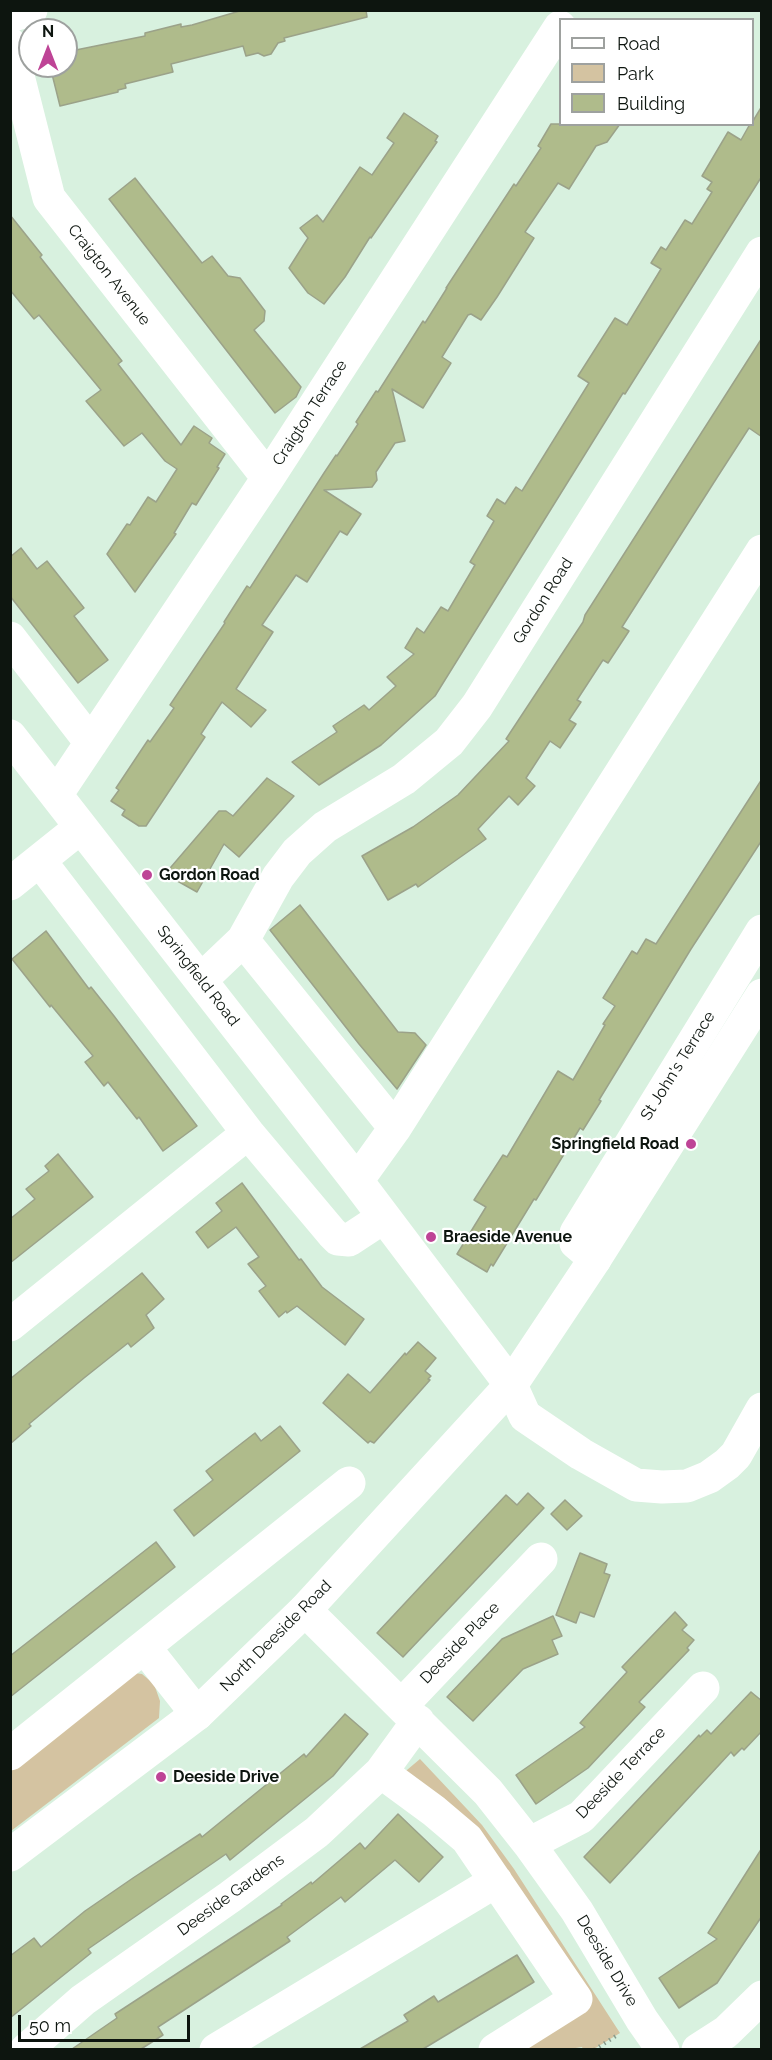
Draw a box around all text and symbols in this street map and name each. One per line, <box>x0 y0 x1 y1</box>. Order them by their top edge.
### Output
north arrow <box>18 18 78 78</box>
legend <box>559 18 754 126</box>
text: N <box>42 22 54 41</box>
text: Road <box>617 33 660 54</box>
text: Park <box>617 63 654 84</box>
text: Building <box>617 93 685 114</box>
street label: Craigton Avenue <box>64 221 154 329</box>
street label: Craigton Terrace <box>269 357 351 469</box>
street label: Gordon Road <box>509 555 577 647</box>
place label: Gordon Road <box>159 865 259 885</box>
marker: Gordon Road <box>140 868 154 882</box>
street label: Springfield Road <box>153 922 243 1030</box>
street label: St John's Terrace <box>637 1008 719 1124</box>
place label: Springfield Road <box>552 1134 679 1154</box>
marker: Springfield Road <box>684 1137 698 1151</box>
place label: Braeside Avenue <box>443 1227 572 1247</box>
marker: Braeside Avenue <box>424 1230 438 1244</box>
street label: North Deeside Road <box>216 1576 336 1696</box>
street label: Deeside Place <box>416 1598 504 1688</box>
street label: Deeside Terrace <box>572 1723 670 1823</box>
place label: Deeside Drive <box>173 1767 279 1787</box>
marker: Deeside Drive <box>154 1770 168 1784</box>
street label: Deeside Gardens <box>174 1850 288 1940</box>
street label: Deeside Drive <box>572 1912 642 2010</box>
scale bar <box>21 2003 194 2041</box>
text: 50 m <box>29 2015 71 2036</box>

